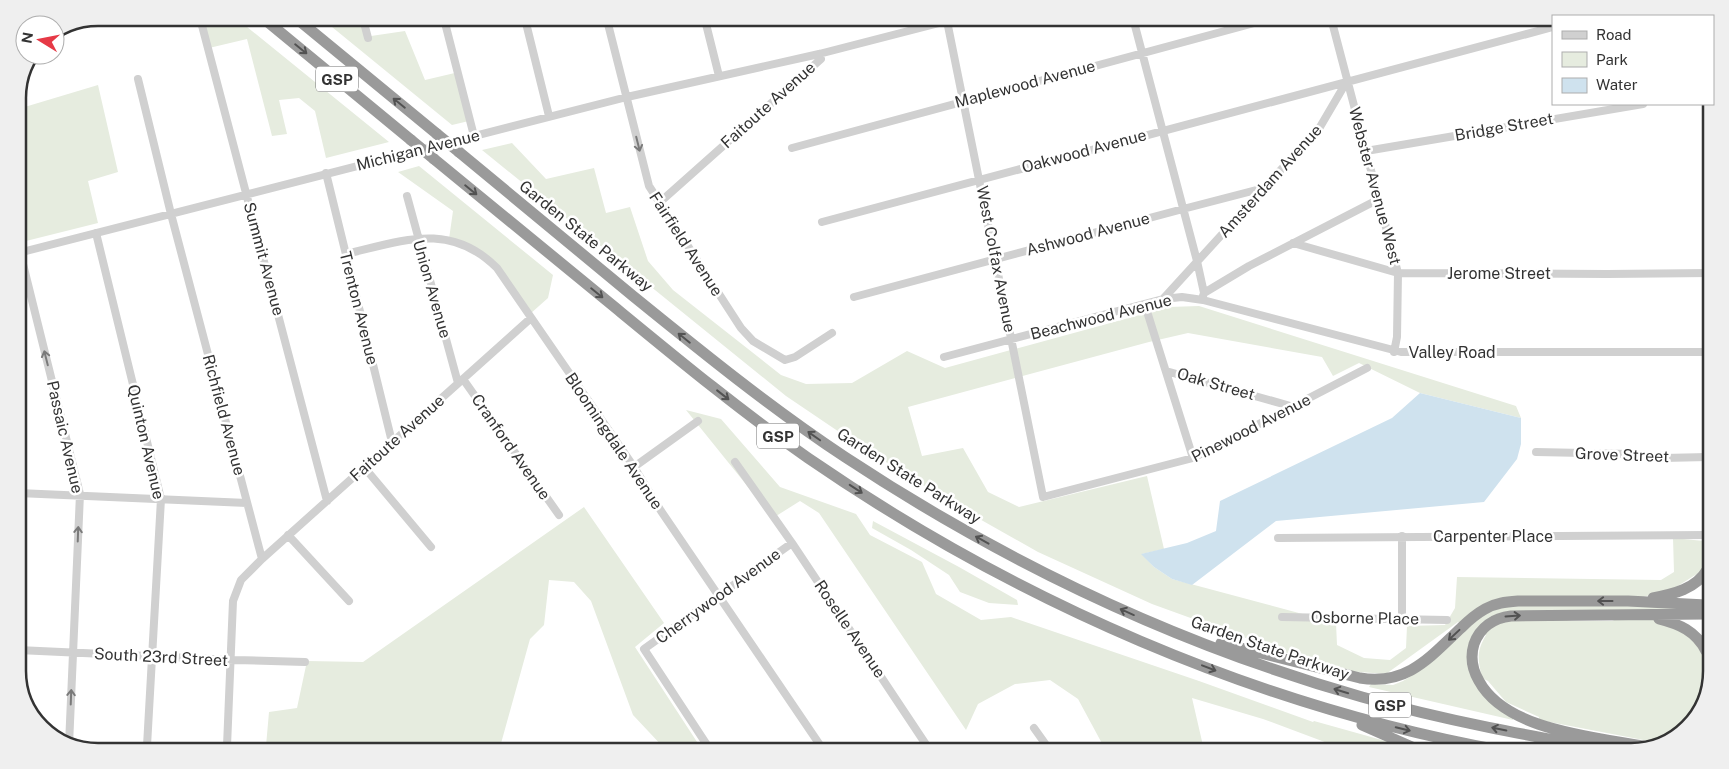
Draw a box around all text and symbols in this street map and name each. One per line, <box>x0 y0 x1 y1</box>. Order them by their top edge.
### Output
north arrow <box>15 15 65 65</box>
legend <box>1552 15 1714 105</box>
text: Road <box>1596 26 1632 43</box>
text: N <box>18 31 36 45</box>
one-way arrow <box>294 44 307 55</box>
text: Park <box>1596 51 1628 68</box>
street label: Maplewood Avenue <box>953 56 1097 112</box>
street label: Faitoute Avenue <box>717 58 819 152</box>
road number: GSP <box>316 66 358 92</box>
text: Water <box>1596 76 1638 93</box>
one-way arrow <box>393 97 406 108</box>
street label: Webster Avenue West <box>1345 105 1405 267</box>
street label: Bridge Street <box>1453 109 1555 145</box>
street label: Amsterdam Avenue <box>1214 121 1326 241</box>
street label: Michigan Avenue <box>354 125 482 175</box>
street label: Oakwood Avenue <box>1020 125 1148 177</box>
one-way arrow <box>634 135 644 151</box>
street label: Garden State Parkway <box>515 176 657 296</box>
one-way arrow <box>464 184 477 195</box>
street label: West Colfax Avenue <box>972 184 1020 334</box>
street label: Fairfield Avenue <box>645 188 727 300</box>
street label: Summit Avenue <box>240 200 288 318</box>
street label: Ashwood Avenue <box>1024 208 1152 260</box>
street label: Union Avenue <box>409 238 455 340</box>
street label: Trenton Avenue <box>336 249 382 367</box>
street label: Jerome Street <box>1447 264 1551 283</box>
one-way arrow <box>590 287 603 298</box>
street label: Beachwood Avenue <box>1028 290 1174 344</box>
one-way arrow <box>678 332 691 343</box>
street label: Valley Road <box>1408 343 1496 362</box>
one-way arrow <box>41 351 51 367</box>
street label: Richfield Avenue <box>199 352 249 478</box>
street label: Oak Street <box>1175 364 1257 404</box>
street label: Bloomingdale Avenue <box>561 369 667 513</box>
street label: Passaic Avenue <box>43 379 87 495</box>
street label: Quinton Avenue <box>124 383 168 501</box>
one-way arrow <box>716 390 730 400</box>
street label: Pinewood Avenue <box>1188 390 1314 466</box>
street label: Faitoute Avenue <box>346 391 448 485</box>
street label: Cranford Avenue <box>467 391 555 503</box>
road number: GSP <box>757 424 799 448</box>
street label: Garden State Parkway <box>834 424 985 528</box>
one-way arrow <box>807 431 821 441</box>
street label: Grove Street <box>1575 444 1669 466</box>
one-way arrow <box>848 484 862 494</box>
one-way arrow <box>73 526 82 542</box>
street label: Carpenter Place <box>1433 527 1553 546</box>
one-way arrow <box>975 534 989 544</box>
street label: Cherrywood Avenue <box>652 544 784 648</box>
street label: Roselle Avenue <box>810 577 890 681</box>
one-way arrow <box>1597 596 1614 606</box>
one-way arrow <box>1120 606 1135 616</box>
street label: Osborne Place <box>1311 608 1419 628</box>
street label: Garden State Parkway <box>1188 612 1352 684</box>
one-way arrow <box>1505 612 1521 621</box>
one-way arrow <box>1447 629 1460 641</box>
street label: South 23rd Street <box>93 644 229 670</box>
one-way arrow <box>1201 664 1216 673</box>
one-way arrow <box>1334 685 1350 695</box>
one-way arrow <box>66 689 75 705</box>
road number: GSP <box>1369 692 1411 718</box>
one-way arrow <box>1492 724 1508 734</box>
one-way arrow <box>1394 725 1410 734</box>

